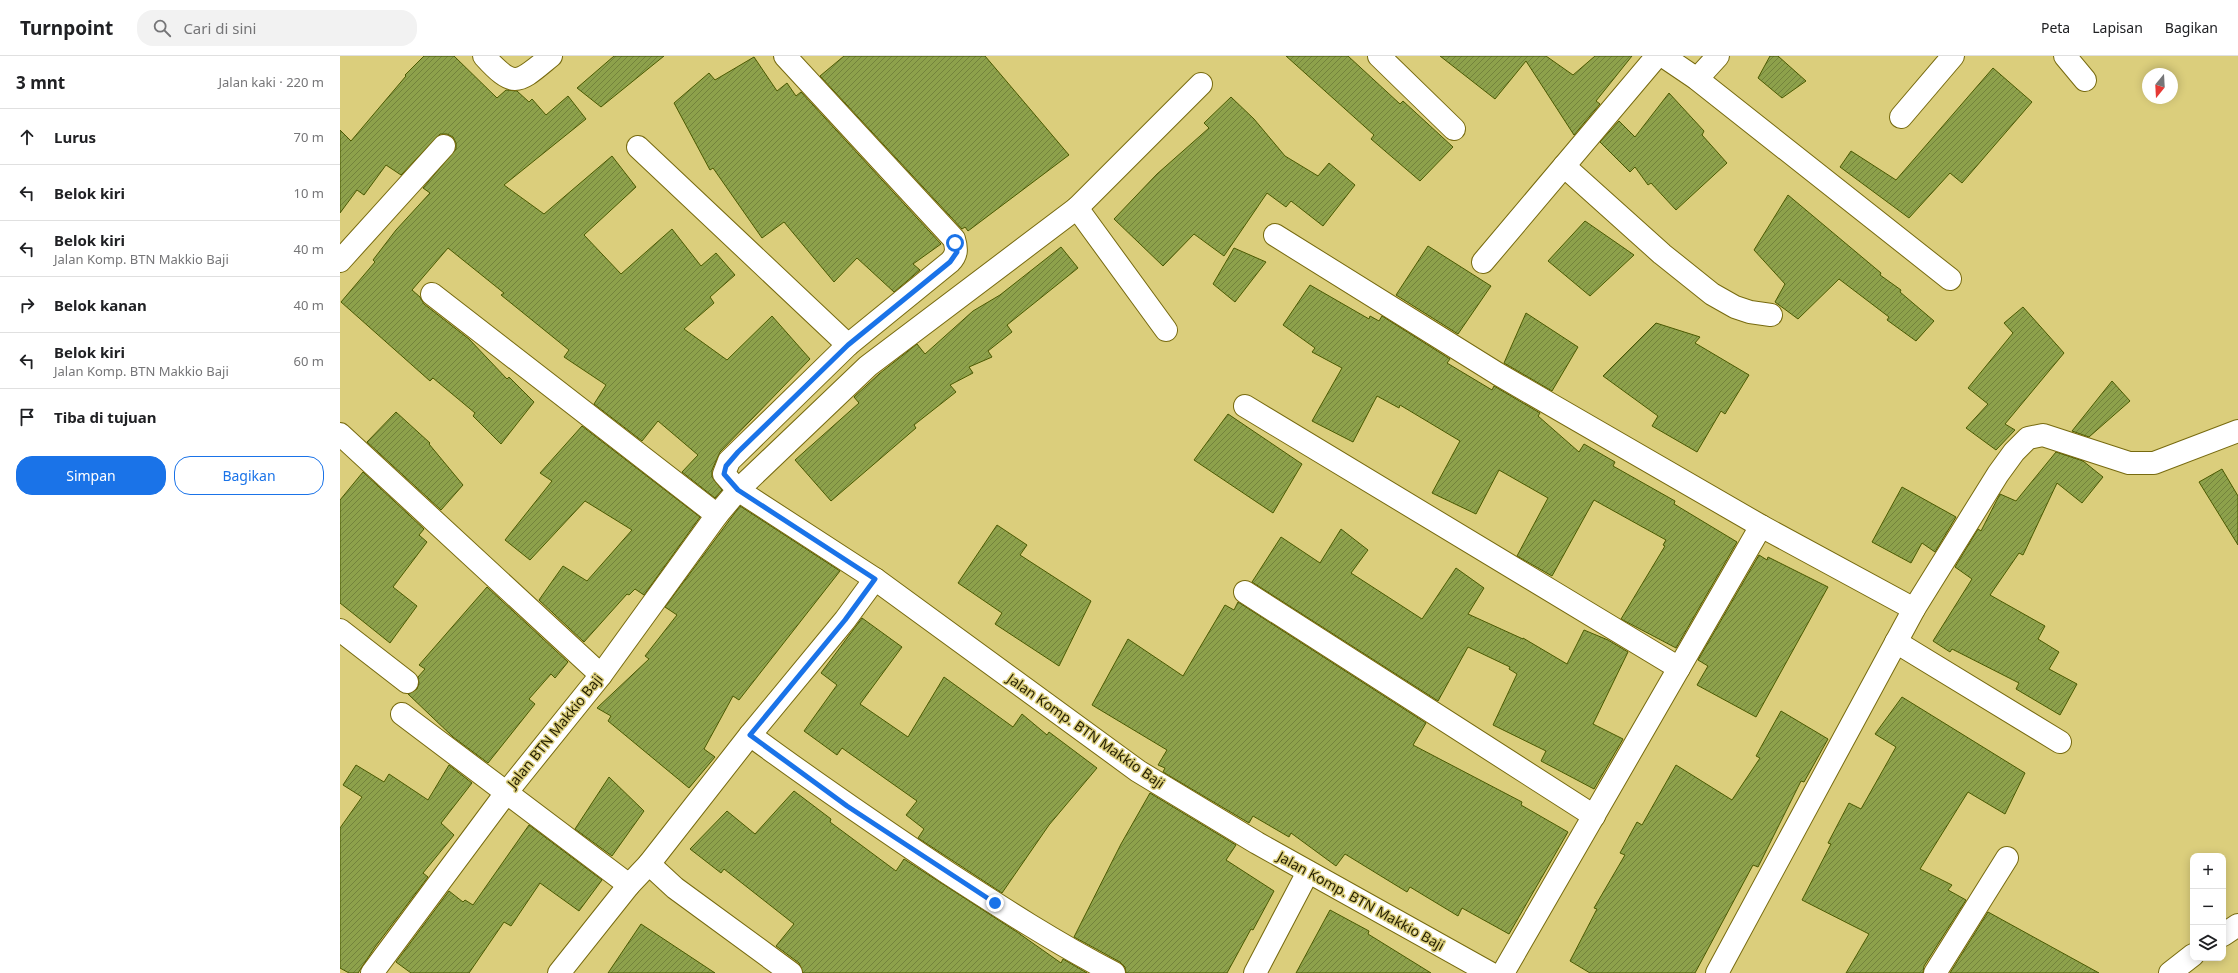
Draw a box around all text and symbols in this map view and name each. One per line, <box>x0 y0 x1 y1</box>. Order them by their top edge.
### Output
search box <box>137 10 417 46</box>
text: Turnpoint <box>20 15 113 41</box>
icon: search <box>151 17 173 39</box>
text: Cari di sini <box>183 18 256 38</box>
text: Peta <box>2041 18 2070 37</box>
text: Lapisan <box>2092 18 2143 37</box>
text: Bagikan <box>2165 18 2218 37</box>
north arrow <box>2142 68 2178 104</box>
text: 3 mnt <box>16 71 65 94</box>
text: Jalan kaki · 220 m <box>218 73 324 91</box>
icon: ahead <box>16 126 38 148</box>
text: Lurus <box>54 127 96 147</box>
text: 70 m <box>294 128 324 146</box>
icon: left <box>16 182 38 204</box>
text: Belok kiri <box>54 183 125 203</box>
text: 10 m <box>294 184 324 202</box>
text: Belok kiri <box>54 230 125 250</box>
route start <box>946 234 964 252</box>
icon: left <box>16 238 38 260</box>
text: 40 m <box>294 240 324 258</box>
text: Jalan Komp. BTN Makkio Baji <box>54 250 229 268</box>
icon: right <box>16 294 38 316</box>
text: Belok kanan <box>54 295 147 315</box>
text: 40 m <box>294 296 324 314</box>
text: Belok kiri <box>54 342 125 362</box>
icon: left <box>16 350 38 372</box>
text: 60 m <box>294 352 324 370</box>
text: Jalan Komp. BTN Makkio Baji <box>54 362 229 380</box>
icon: arrive <box>16 406 38 428</box>
text: Tiba di tujuan <box>54 407 157 427</box>
button: Simpan <box>16 456 166 495</box>
button: Bagikan <box>174 456 324 495</box>
street label: Jalan Komp. BTN Makkio Baji <box>1002 668 1169 792</box>
street label: Jalan BTN Makkio Baji <box>501 670 607 793</box>
street label: Jalan Komp. BTN Makkio Baji <box>1273 846 1448 955</box>
map controls <box>2190 853 2226 961</box>
button: + <box>2190 853 2226 889</box>
button: − <box>2190 889 2226 925</box>
route end <box>986 894 1004 912</box>
button: layers <box>2190 925 2226 961</box>

